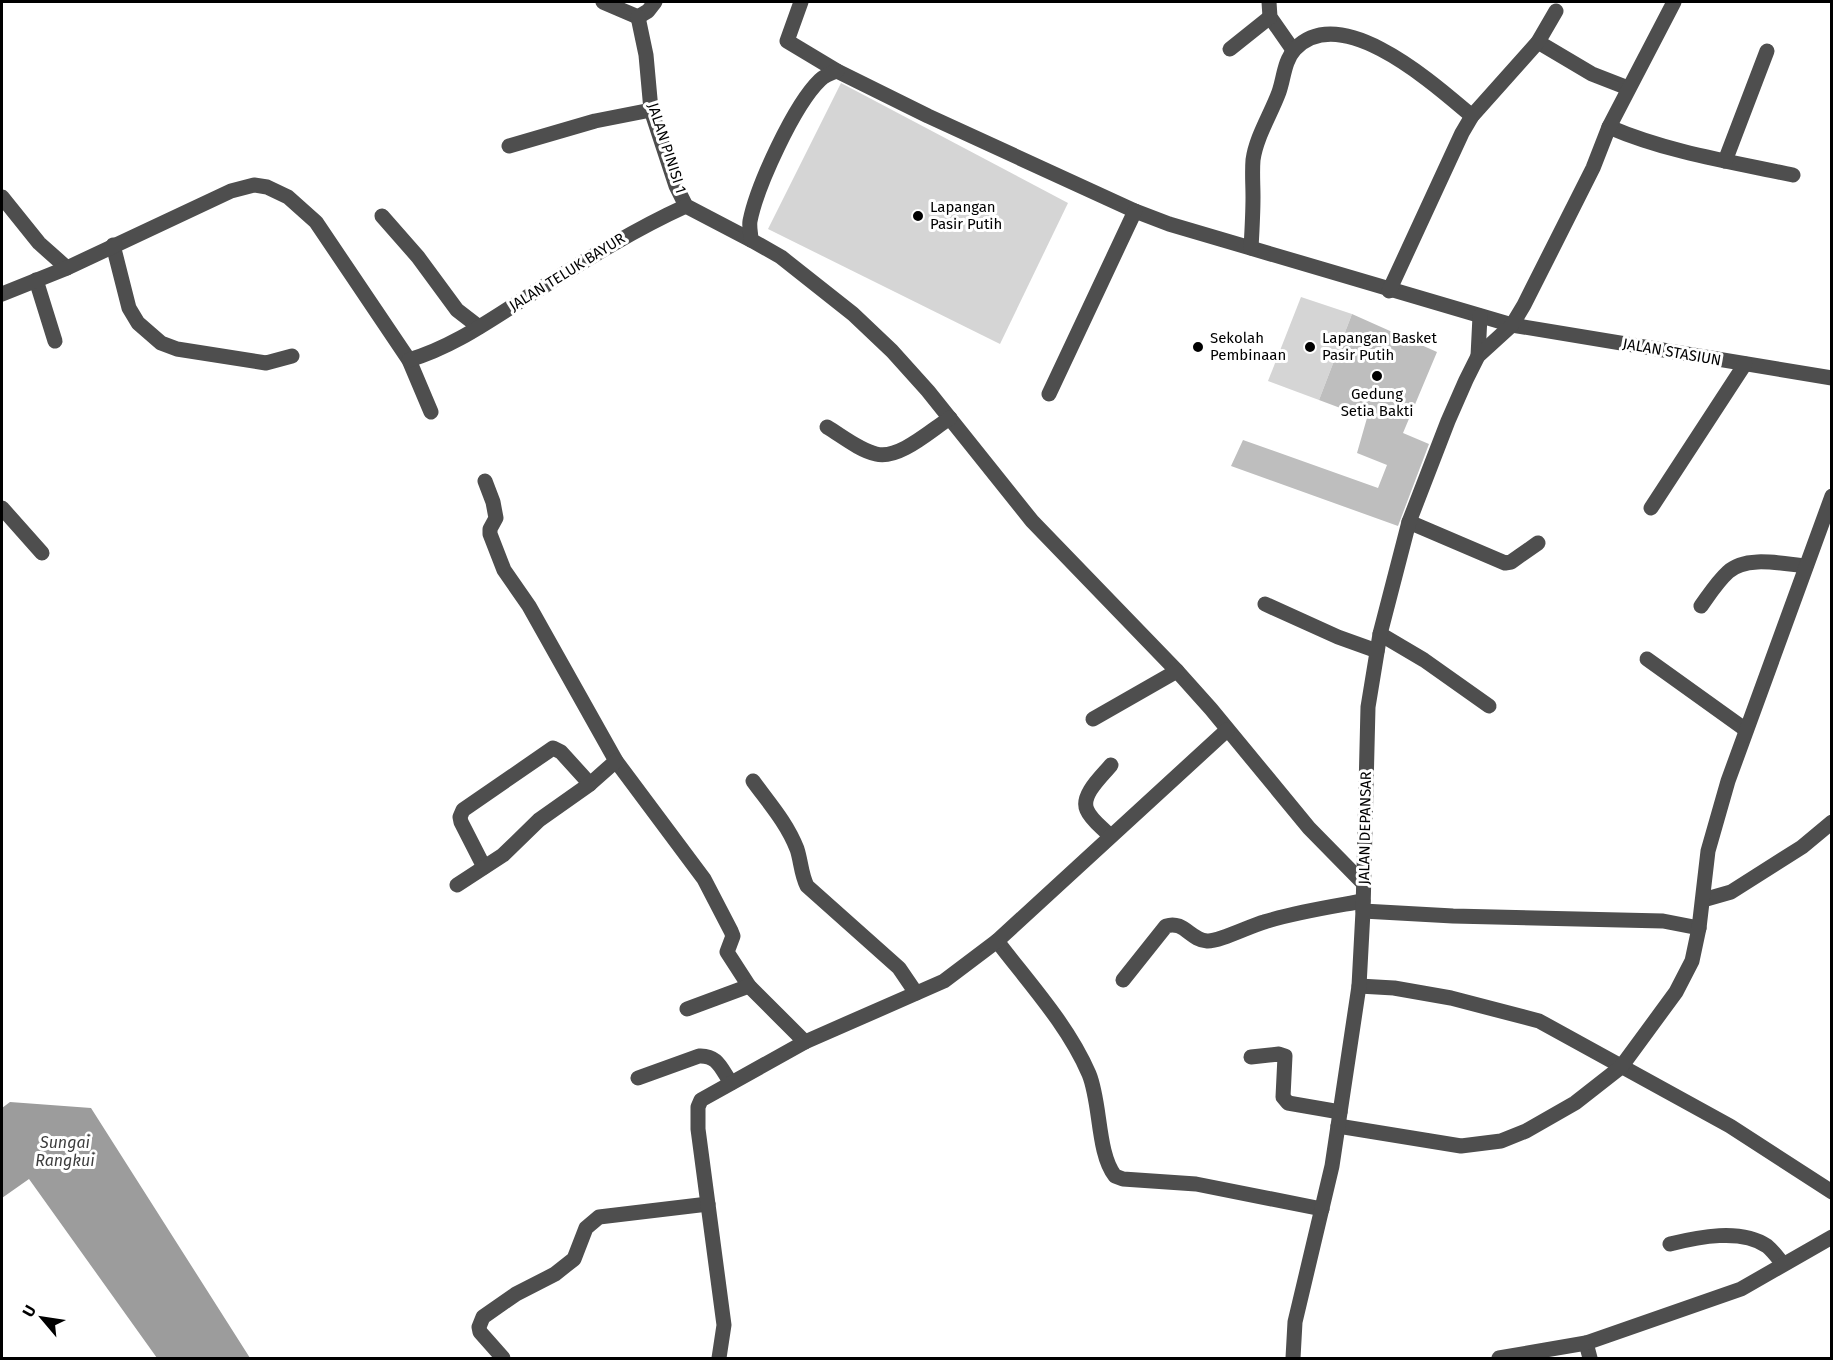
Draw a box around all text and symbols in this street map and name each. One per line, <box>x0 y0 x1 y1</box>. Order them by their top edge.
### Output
street label: JALAN PINISI 1 <box>644 100 690 196</box>
place label: Lapangan Pasir Putih <box>930 198 1002 233</box>
marker: Lapangan Pasir Putih <box>911 209 925 223</box>
street label: JALAN TELUK BAYUR <box>506 229 628 315</box>
place label: Sekolah Pembinaan <box>1210 329 1286 364</box>
place label: Lapangan Basket Pasir Putih <box>1322 329 1437 364</box>
street label: JALAN STASIUN <box>1621 334 1723 370</box>
marker: Sekolah Pembinaan <box>1191 340 1205 354</box>
marker: Lapangan Basket Pasir Putih <box>1303 340 1317 354</box>
marker: Gedung Setia Bakti <box>1370 369 1384 383</box>
place label: Gedung Setia Bakti <box>1341 385 1413 420</box>
street label: JALAN DEPANSAR <box>1355 771 1375 885</box>
water label: Sungai Rangkui <box>35 1133 95 1170</box>
north arrow <box>12 1288 72 1348</box>
text: U <box>18 1302 40 1320</box>

